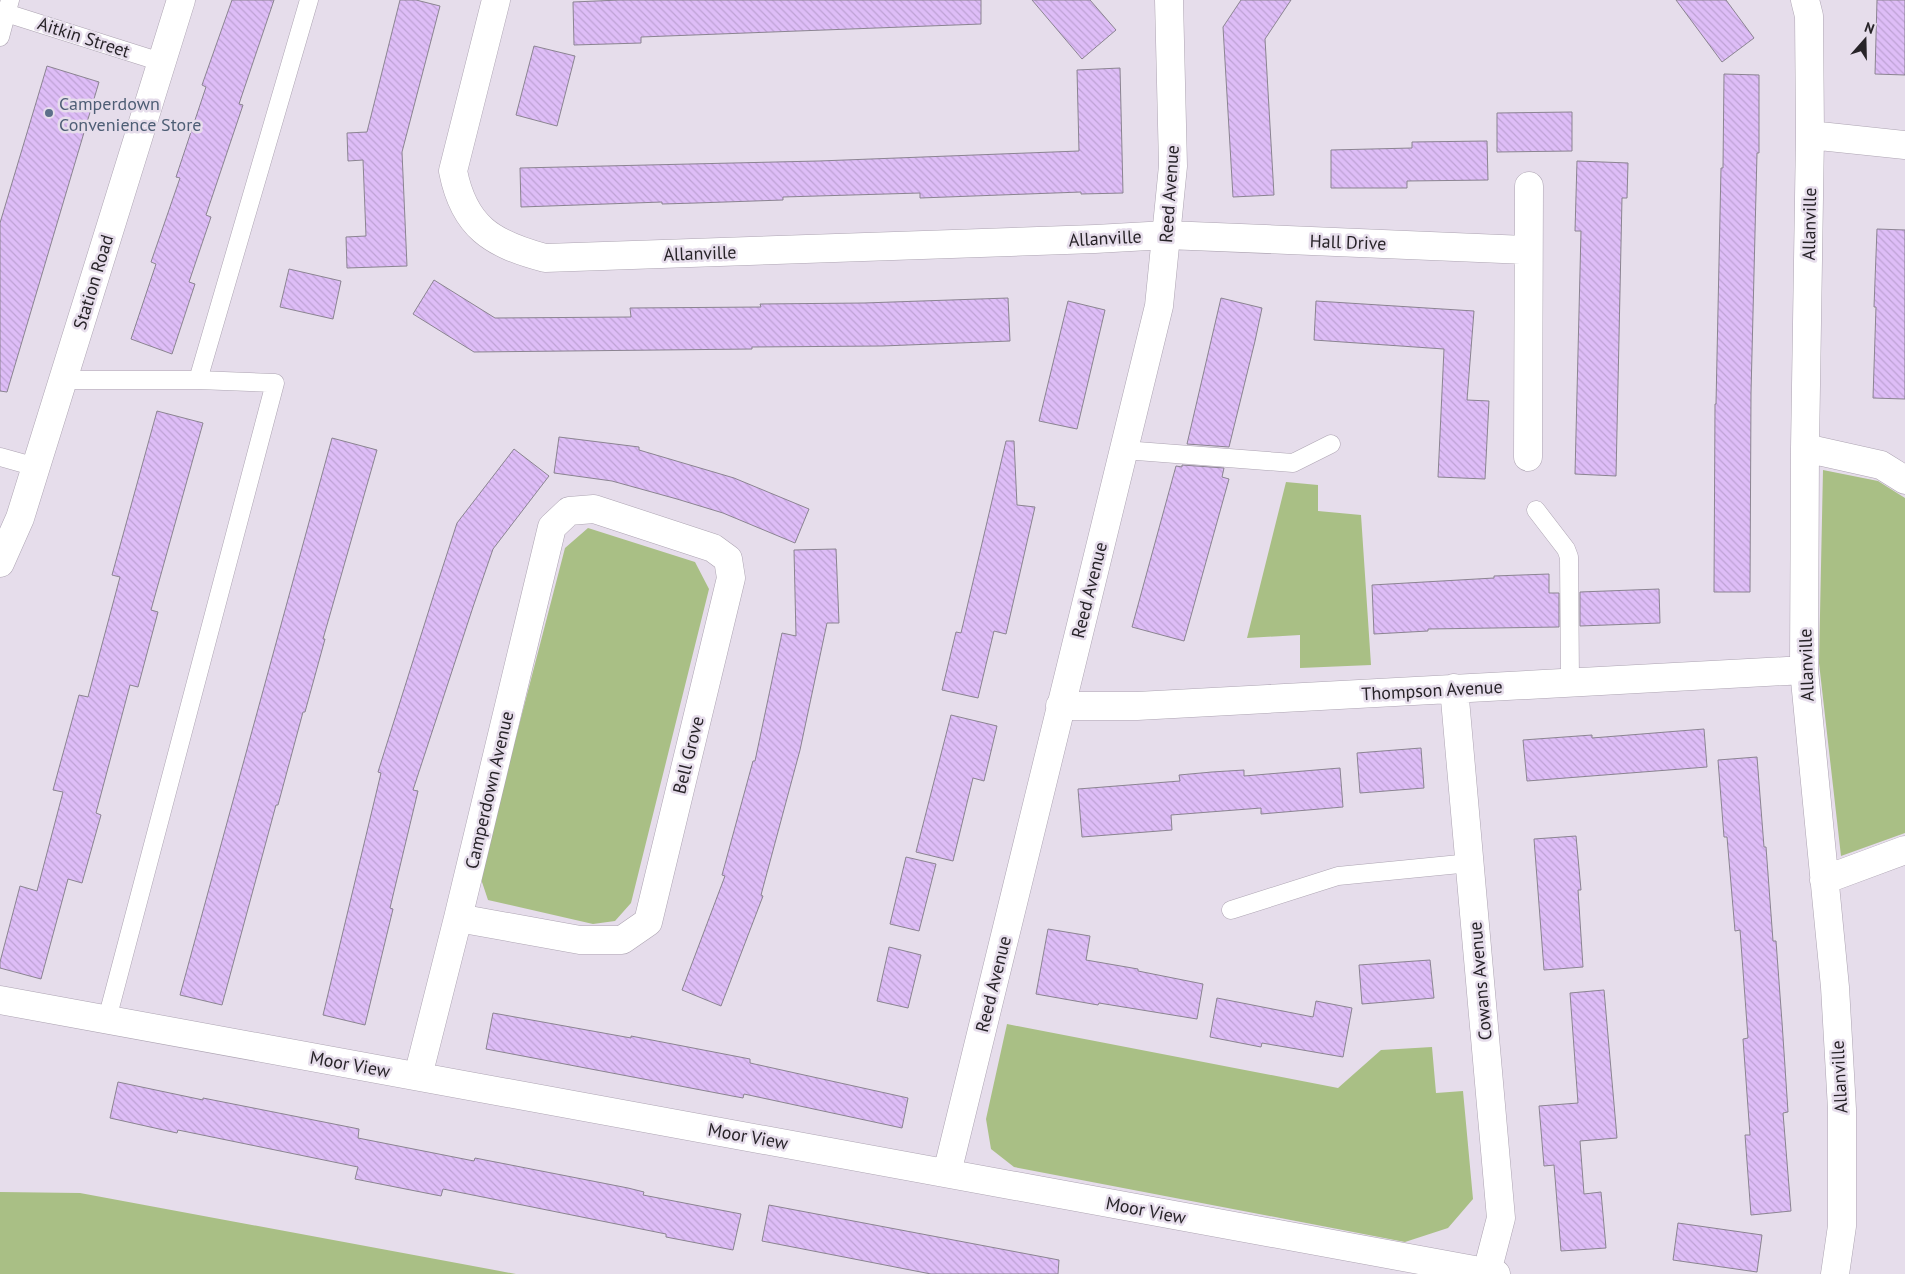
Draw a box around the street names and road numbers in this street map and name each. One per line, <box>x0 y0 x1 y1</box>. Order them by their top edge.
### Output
street label: Aitkin Street <box>35 11 133 63</box>
street label: Reed Avenue <box>1154 144 1184 244</box>
street label: Allanville <box>1797 187 1821 261</box>
street label: Allanville <box>1068 225 1142 251</box>
street label: Hall Drive <box>1309 229 1387 255</box>
street label: Station Road <box>68 232 118 332</box>
street label: Allanville <box>663 240 737 266</box>
street label: Reed Avenue <box>1066 540 1112 640</box>
street label: Allanville <box>1793 628 1819 702</box>
street label: Thompson Avenue <box>1361 675 1503 705</box>
street label: Camperdown Avenue <box>460 709 518 871</box>
street label: Bell Grove <box>667 714 709 796</box>
street label: Cowans Avenue <box>1463 921 1497 1041</box>
street label: Reed Avenue <box>970 934 1016 1034</box>
street label: Allanville <box>1826 1040 1852 1114</box>
street label: Moor View <box>308 1046 393 1083</box>
street label: Moor View <box>706 1118 791 1155</box>
street label: Moor View <box>1104 1191 1189 1229</box>

